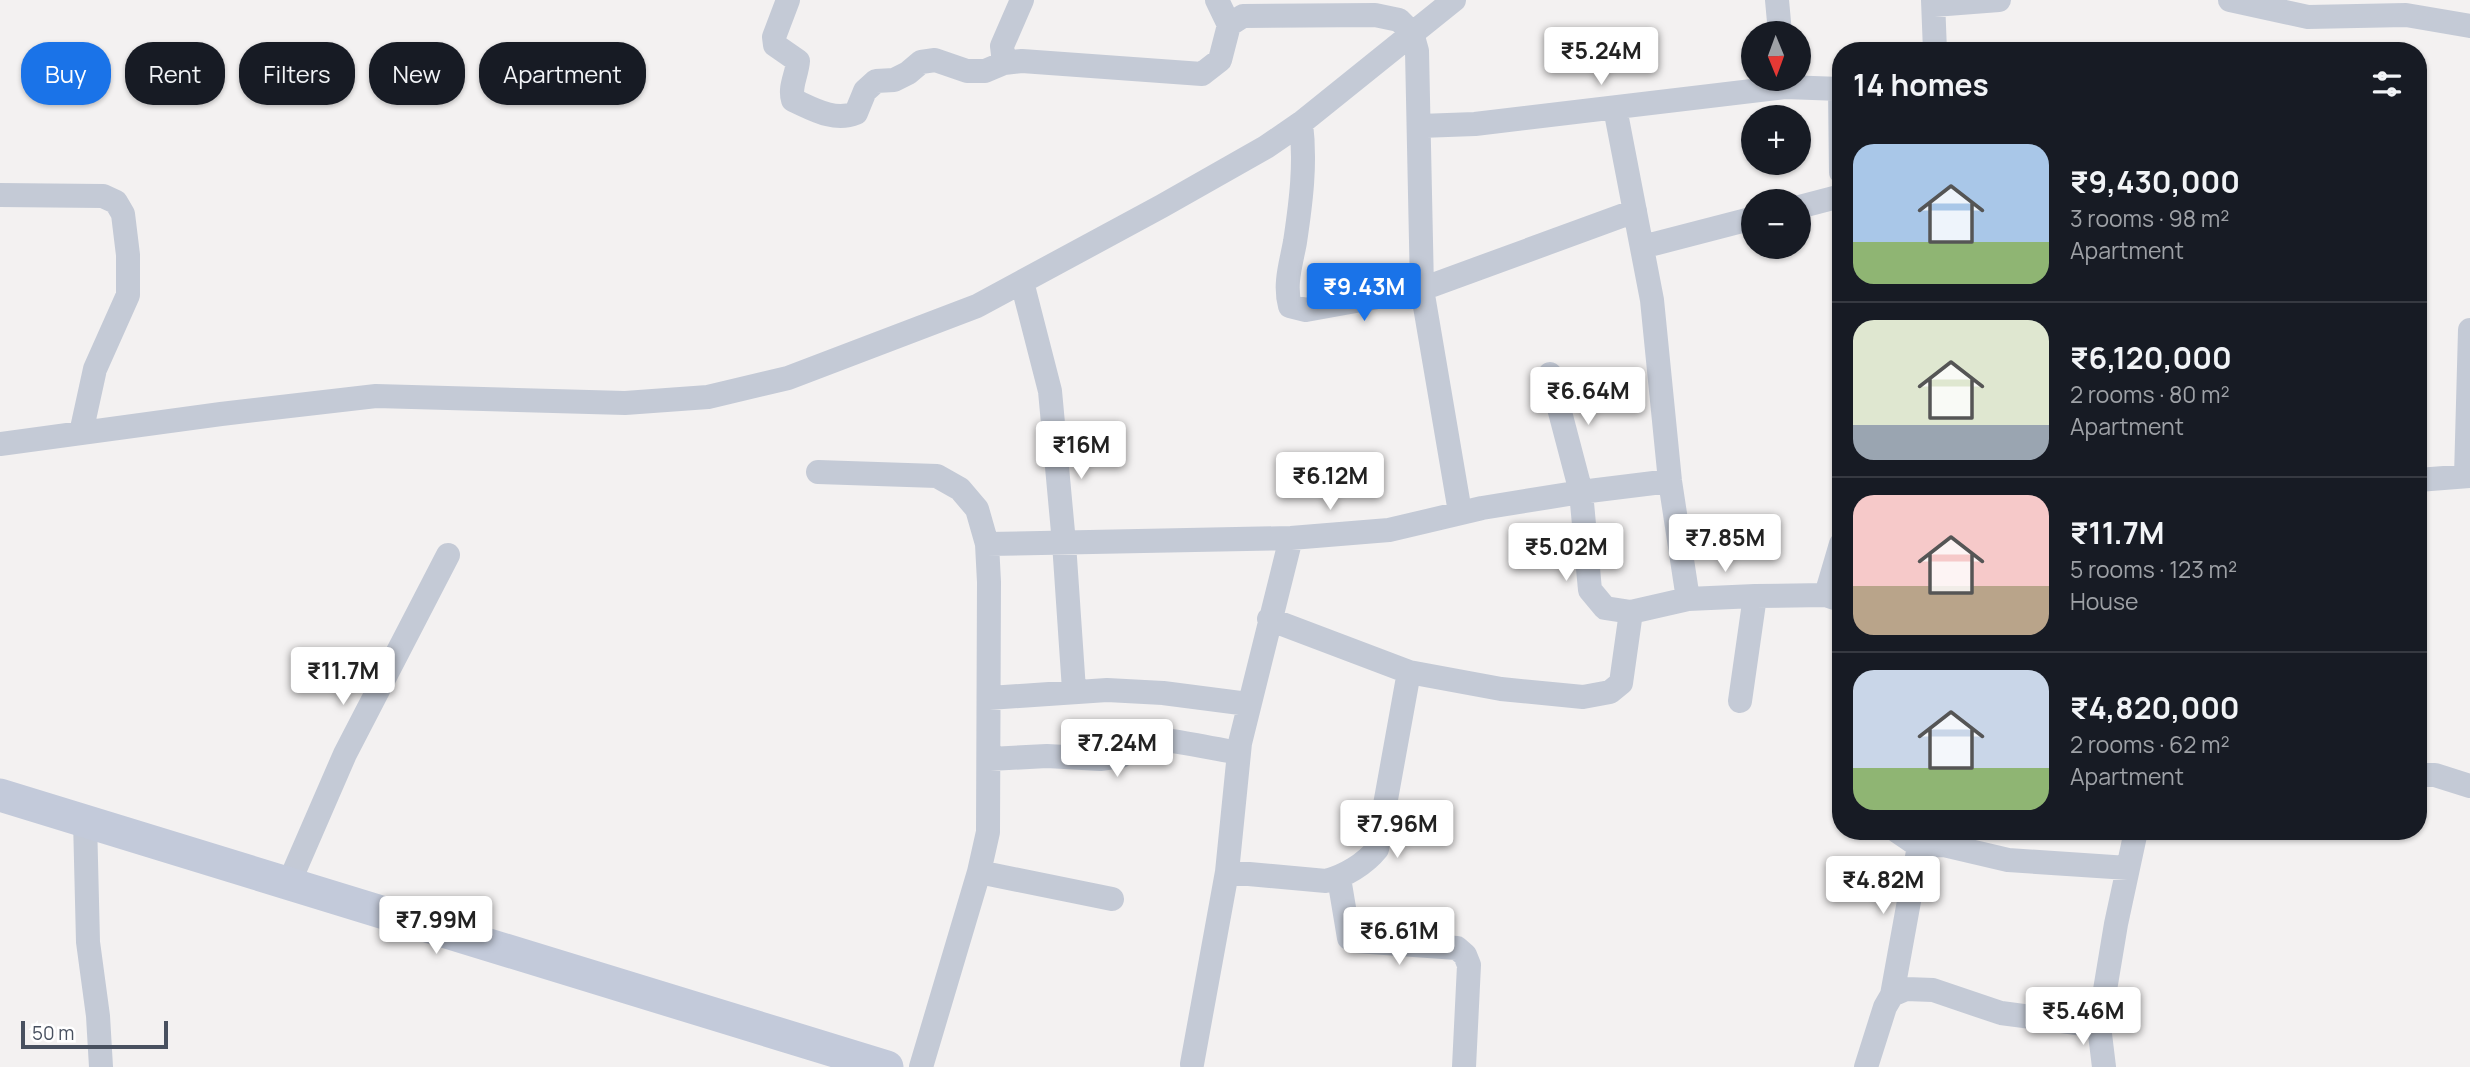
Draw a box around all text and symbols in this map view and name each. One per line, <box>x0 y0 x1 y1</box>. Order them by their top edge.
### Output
north arrow <box>1741 21 1811 91</box>
map controls <box>1741 21 1811 259</box>
pin: ₹5.24M <box>1544 28 1658 87</box>
text: ₹5.24M <box>1560 34 1642 66</box>
chip: Buy <box>21 42 111 105</box>
chip: Rent <box>125 42 225 105</box>
chip: Filters <box>239 42 355 105</box>
chip: New <box>369 42 465 105</box>
chip: Apartment <box>479 42 646 105</box>
text: 14 homes <box>1853 64 1989 105</box>
icon: filters <box>2368 65 2406 103</box>
button: + <box>1741 105 1811 175</box>
text: ₹9,430,000 <box>2070 161 2240 202</box>
icon: home <box>1909 172 1993 256</box>
button: − <box>1741 189 1811 259</box>
text: 3 rooms · 98 m² <box>2070 202 2230 234</box>
text: Apartment <box>2070 234 2184 266</box>
pin: ₹9.43M <box>1307 264 1421 323</box>
text: ₹9.43M <box>1323 270 1405 302</box>
text: ₹6,120,000 <box>2070 337 2232 378</box>
icon: home <box>1909 348 1993 432</box>
pin: ₹6.64M <box>1531 368 1645 427</box>
text: ₹6.64M <box>1546 374 1630 406</box>
text: 2 rooms · 80 m² <box>2070 378 2230 410</box>
text: Apartment <box>2070 410 2184 442</box>
pin: ₹16M <box>1040 421 1122 481</box>
text: ₹16M <box>1052 428 1110 460</box>
pin: ₹6.12M <box>1273 452 1387 512</box>
text: ₹6.12M <box>1292 459 1368 491</box>
text: ₹11.7M <box>2070 512 2164 553</box>
pin: ₹7.85M <box>1668 514 1782 574</box>
text: ₹7.85M <box>1685 521 1765 553</box>
icon: home <box>1909 523 1993 607</box>
pin: ₹5.02M <box>1509 524 1623 583</box>
text: ₹5.02M <box>1524 530 1608 562</box>
text: 5 rooms · 123 m² <box>2070 553 2237 585</box>
text: House <box>2070 585 2139 617</box>
pin: ₹11.7M <box>286 648 400 707</box>
text: ₹11.7M <box>307 654 379 686</box>
text: ₹4,820,000 <box>2070 687 2240 728</box>
icon: home <box>1909 698 1993 782</box>
pin: ₹7.24M <box>1060 720 1174 779</box>
text: ₹7.24M <box>1077 726 1157 758</box>
text: 2 rooms · 62 m² <box>2070 728 2230 760</box>
text: Apartment <box>2070 760 2184 792</box>
pin: ₹7.96M <box>1340 800 1454 860</box>
text: ₹7.96M <box>1356 807 1438 839</box>
pin: ₹4.82M <box>1826 856 1940 916</box>
text: ₹4.82M <box>1842 863 1924 895</box>
pin: ₹7.99M <box>379 897 493 956</box>
text: ₹7.99M <box>395 903 477 935</box>
pin: ₹6.61M <box>1342 908 1456 967</box>
text: ₹6.61M <box>1359 914 1439 946</box>
pin: ₹5.46M <box>2026 988 2140 1047</box>
text: ₹5.46M <box>2042 994 2124 1026</box>
scale bar <box>21 1018 168 1050</box>
text: 50 m <box>32 1020 74 1046</box>

